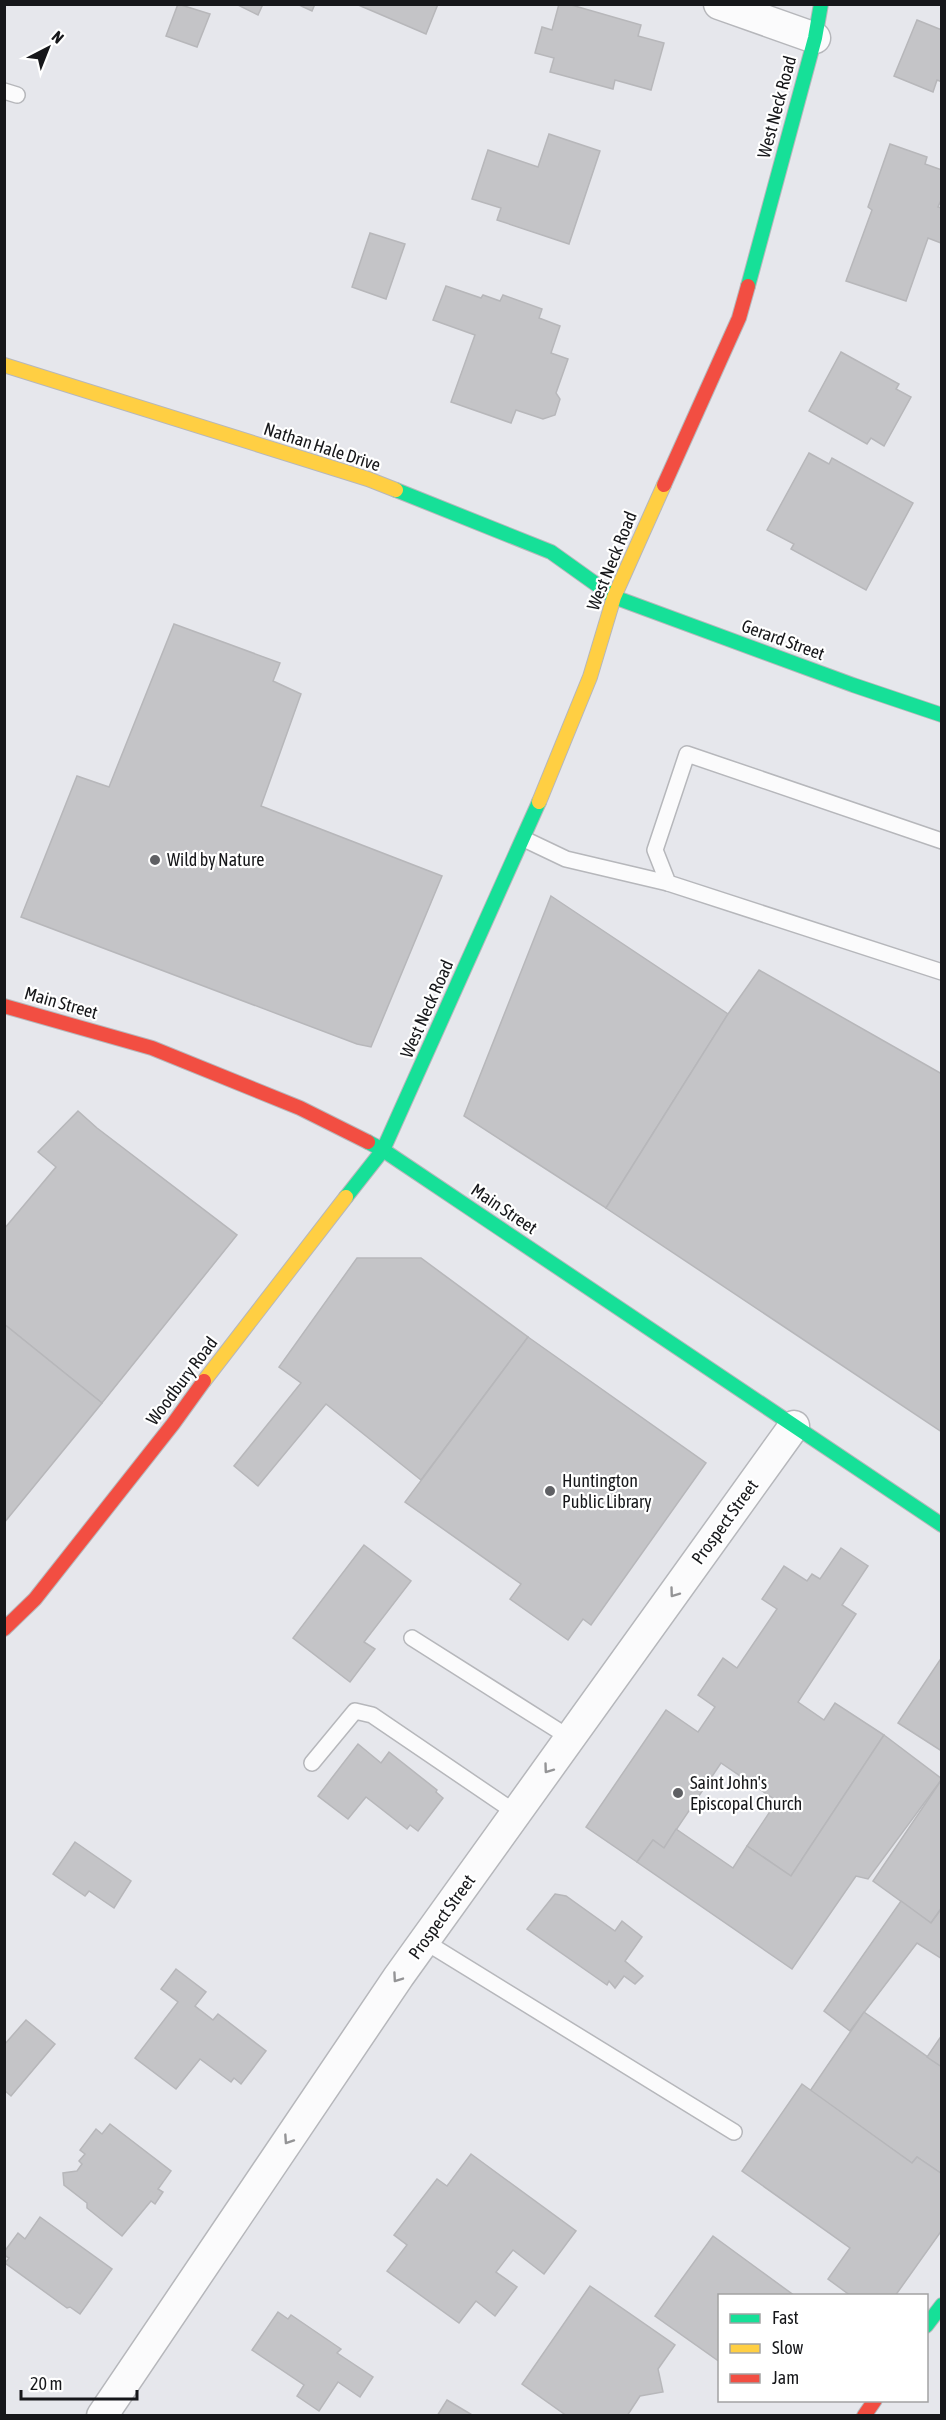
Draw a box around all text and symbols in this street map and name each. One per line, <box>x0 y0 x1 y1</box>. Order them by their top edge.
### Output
north arrow <box>18 18 78 78</box>
text: N <box>49 27 68 47</box>
street label: West Neck Road <box>753 54 800 160</box>
street label: Nathan Hale Drive <box>261 418 383 475</box>
street label: West Neck Road <box>582 508 641 613</box>
street label: Gerard Street <box>739 615 828 664</box>
place label: Wild by Nature <box>167 849 264 870</box>
marker: Wild by Nature <box>148 853 162 867</box>
street label: West Neck Road <box>396 957 457 1061</box>
street label: Main Street <box>22 982 100 1023</box>
street label: Main Street <box>467 1179 541 1238</box>
street label: Woodbury Road <box>142 1333 222 1429</box>
place label: Huntington Public Library <box>562 1470 652 1512</box>
street label: Prospect Street <box>687 1475 762 1568</box>
marker: Huntington Public Library <box>543 1484 557 1498</box>
one-way arrow <box>670 1587 681 1598</box>
one-way arrow <box>544 1762 555 1773</box>
place label: Saint John's Episcopal Church <box>690 1772 802 1814</box>
marker: Saint John's Episcopal Church <box>671 1786 685 1800</box>
street label: Prospect Street <box>404 1870 479 1963</box>
one-way arrow <box>394 1972 405 1983</box>
one-way arrow <box>284 2133 295 2144</box>
legend <box>718 2294 928 2402</box>
text: Fast <box>772 2307 799 2328</box>
text: Slow <box>772 2337 803 2358</box>
scale bar <box>21 2363 136 2401</box>
text: Jam <box>772 2367 799 2388</box>
text: 20 m <box>30 2373 62 2394</box>

